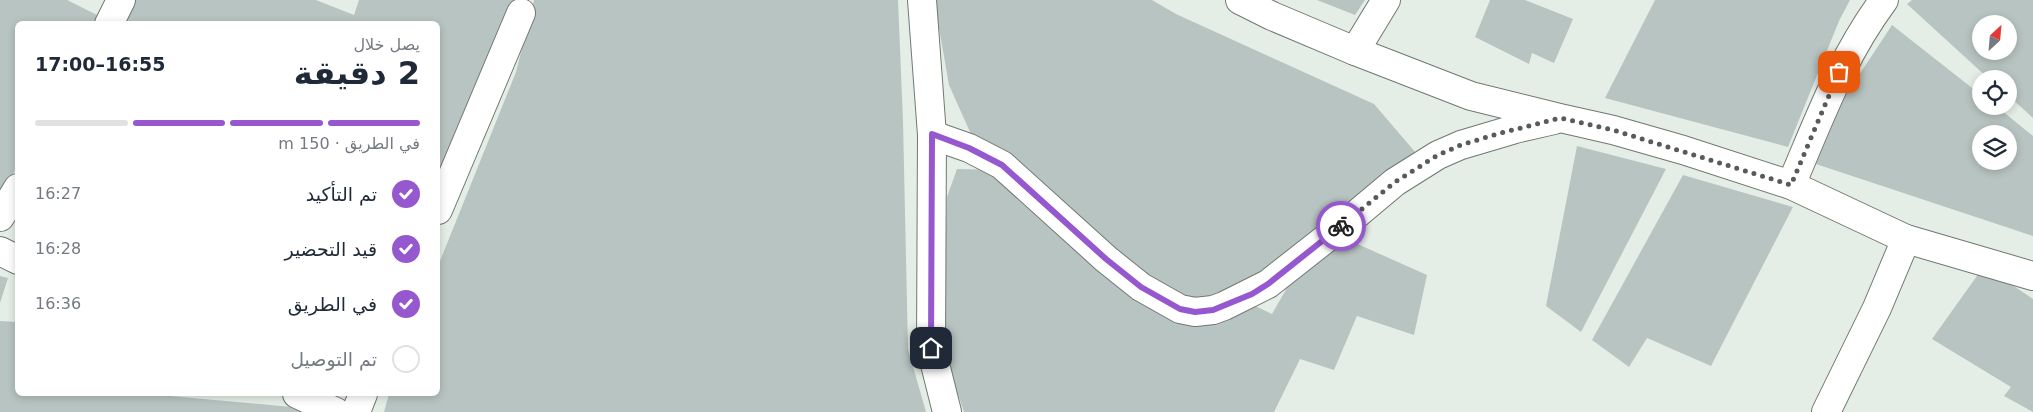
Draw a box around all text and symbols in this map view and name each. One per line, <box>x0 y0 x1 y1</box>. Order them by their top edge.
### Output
north arrow <box>1972 15 2018 60</box>
map controls <box>1972 15 2017 170</box>
text: يصل خلال <box>353 35 420 54</box>
pin <box>1818 51 1860 93</box>
text: 16:55–17:00 <box>35 53 165 75</box>
text: 2 دقيقة <box>294 54 420 92</box>
icon: bag <box>1825 58 1853 86</box>
button: locate <box>1972 70 2017 115</box>
button: layers <box>1972 125 2017 170</box>
text: في الطريق · 150 m <box>278 134 420 153</box>
icon: check <box>392 180 420 208</box>
text: تم التأكيد <box>306 183 377 205</box>
text: 16:27 <box>35 184 81 203</box>
courier <box>1316 201 1366 251</box>
icon: bike <box>1327 212 1355 240</box>
icon: check <box>392 235 420 263</box>
text: قيد التحضير <box>284 238 377 260</box>
text: 16:28 <box>35 239 81 258</box>
icon: check <box>392 290 420 318</box>
text: في الطريق <box>288 293 377 315</box>
text: 16:36 <box>35 294 81 313</box>
pin <box>910 327 952 369</box>
icon: home <box>917 334 945 362</box>
text: تم التوصيل <box>290 348 377 370</box>

